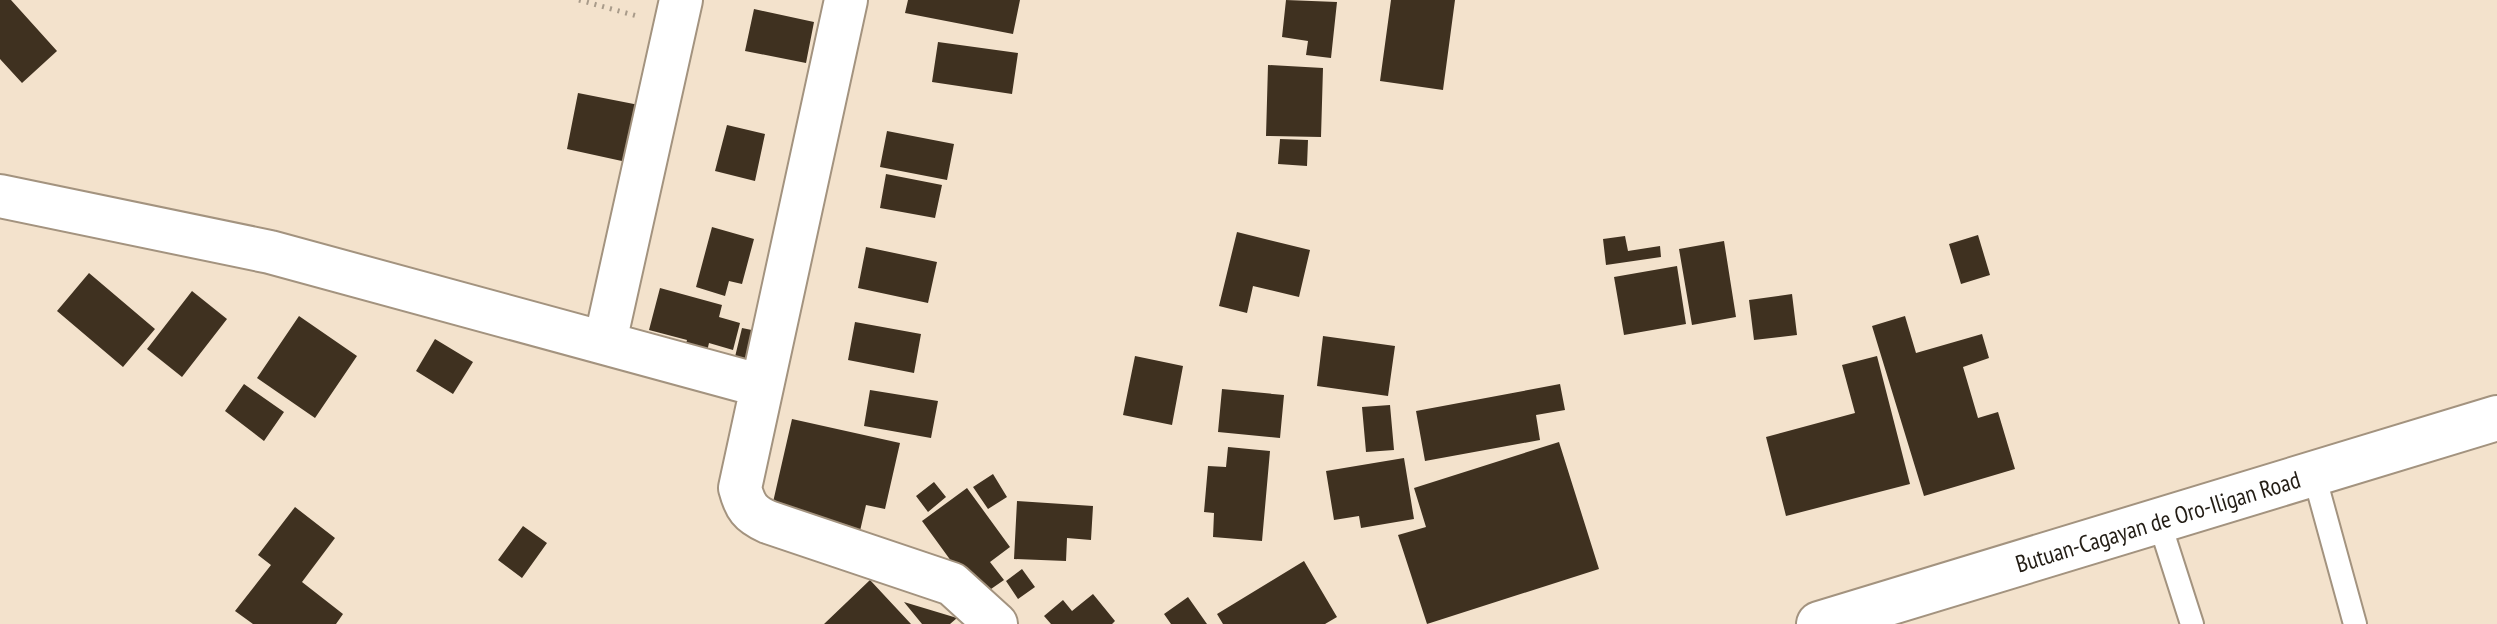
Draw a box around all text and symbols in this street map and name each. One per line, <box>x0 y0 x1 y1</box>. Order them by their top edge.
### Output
street label: Butuan-Cagayan de Oro-Iligan Road <box>2012 463 2304 579</box>

